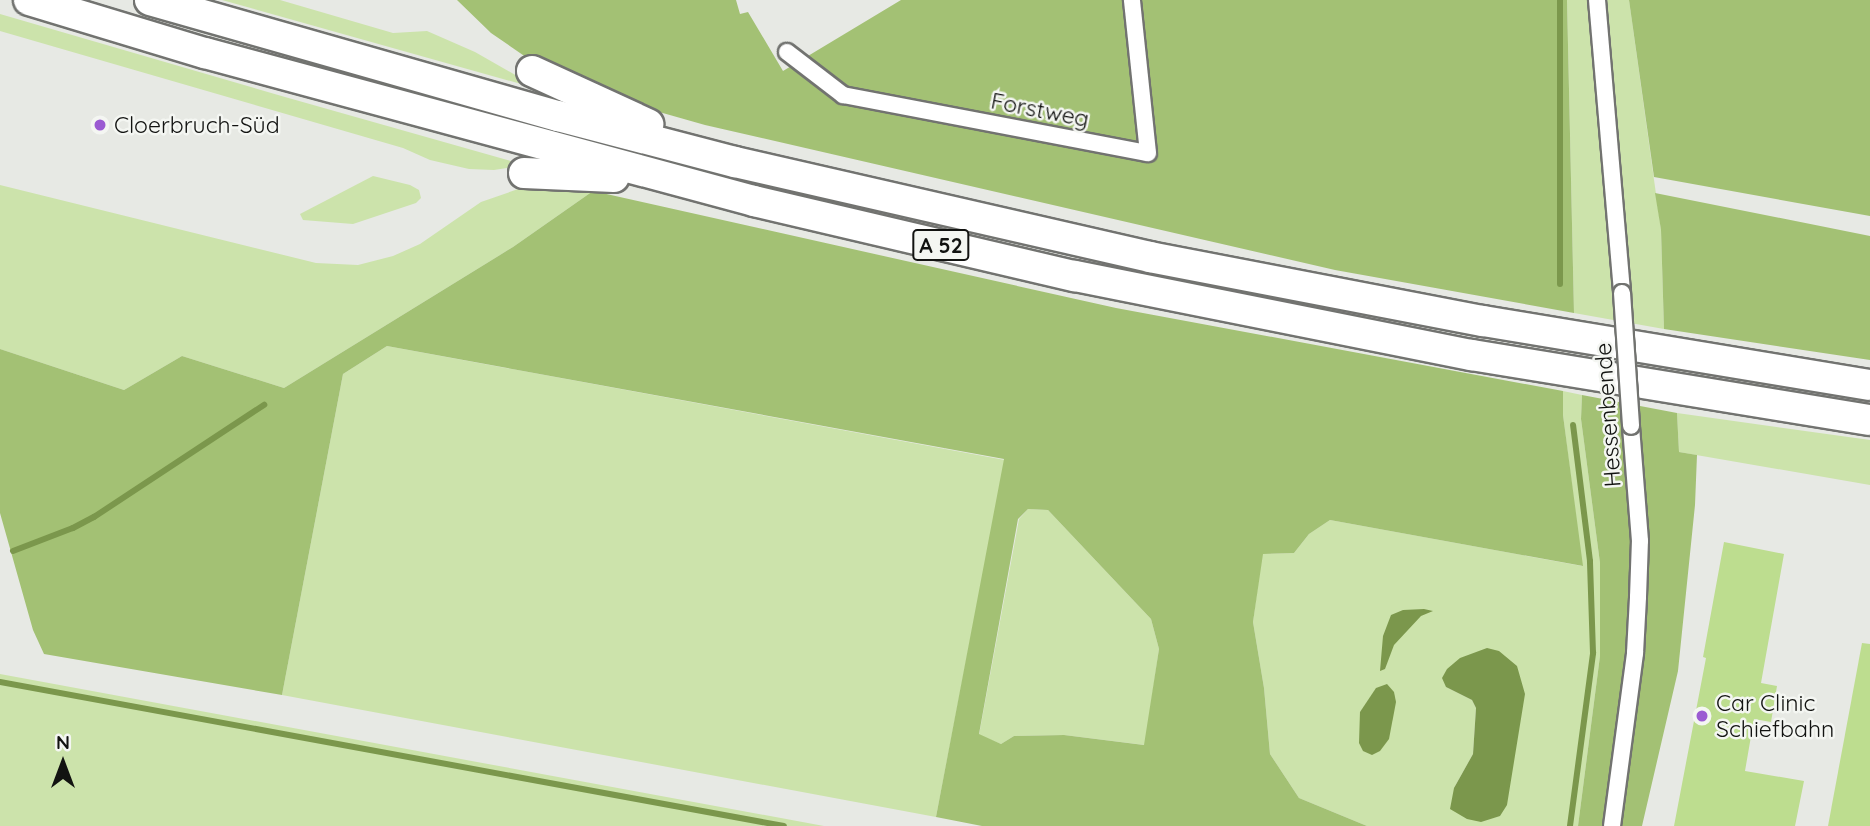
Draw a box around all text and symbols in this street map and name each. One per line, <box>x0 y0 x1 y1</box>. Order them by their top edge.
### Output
street label: Forstweg <box>989 87 1091 133</box>
place label: Cloerbruch-Süd <box>114 111 280 139</box>
marker: Cloerbruch-Süd <box>92 117 108 133</box>
road number: A 52 <box>911 228 971 262</box>
street label: Hessenbende <box>1589 342 1627 488</box>
place label: Car Clinic Schiefbahn <box>1716 689 1834 743</box>
marker: Car Clinic Schiefbahn <box>1694 708 1710 724</box>
north arrow <box>28 728 98 798</box>
text: N <box>56 730 70 754</box>

